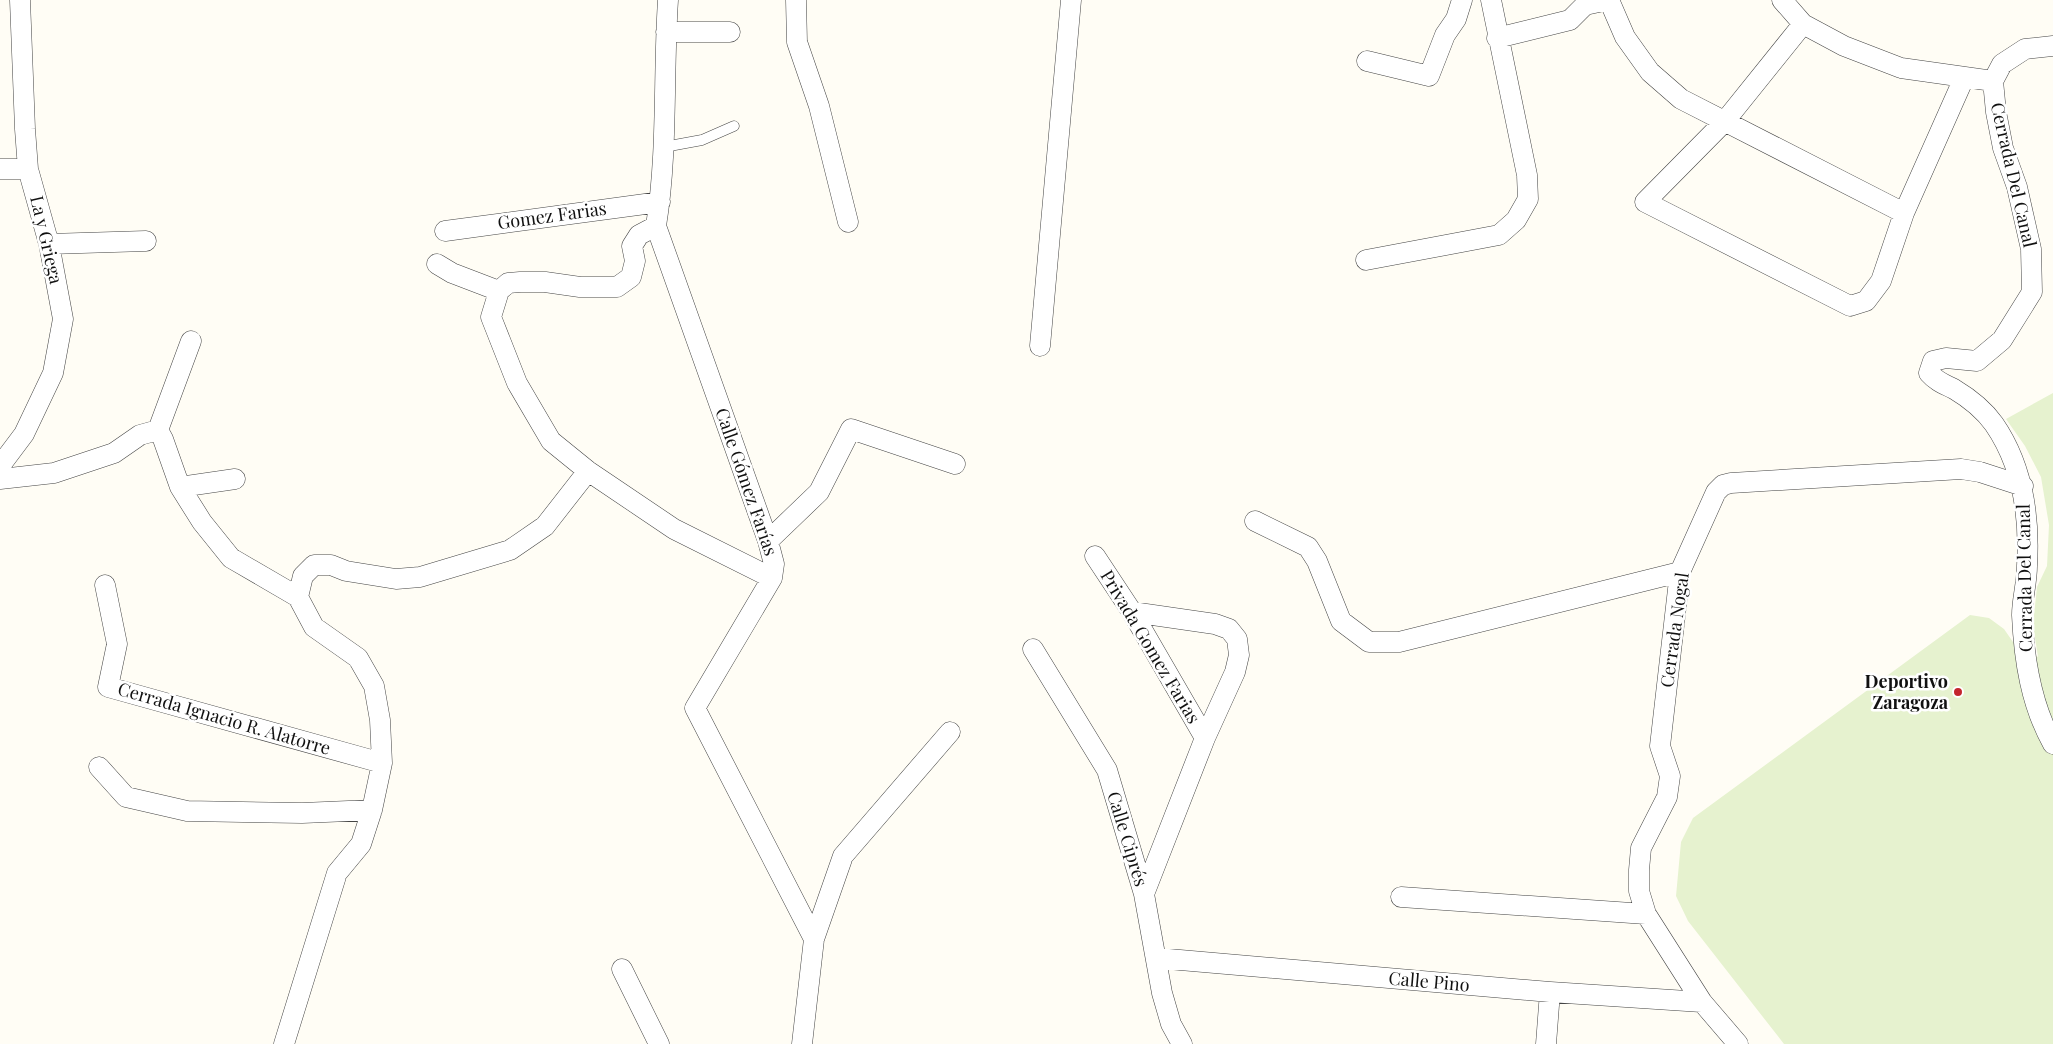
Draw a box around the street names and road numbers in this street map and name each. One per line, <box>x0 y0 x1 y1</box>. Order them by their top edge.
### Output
street label: Cerrada Del Canal <box>1986 100 2042 250</box>
street label: La y Griega <box>25 193 69 286</box>
street label: Gomez Farias <box>496 195 608 235</box>
street label: Calle Gómez Farías <box>710 405 784 559</box>
street label: Cerrada Del Canal <box>2011 504 2037 652</box>
street label: Privada Gomez Farias <box>1095 565 1206 728</box>
street label: Cerrada Nogal <box>1654 571 1694 689</box>
street label: Cerrada Ignacio R. Alatorre <box>115 676 333 760</box>
street label: Calle Ciprés <box>1102 788 1154 889</box>
street label: Calle Pino <box>1387 965 1471 997</box>

